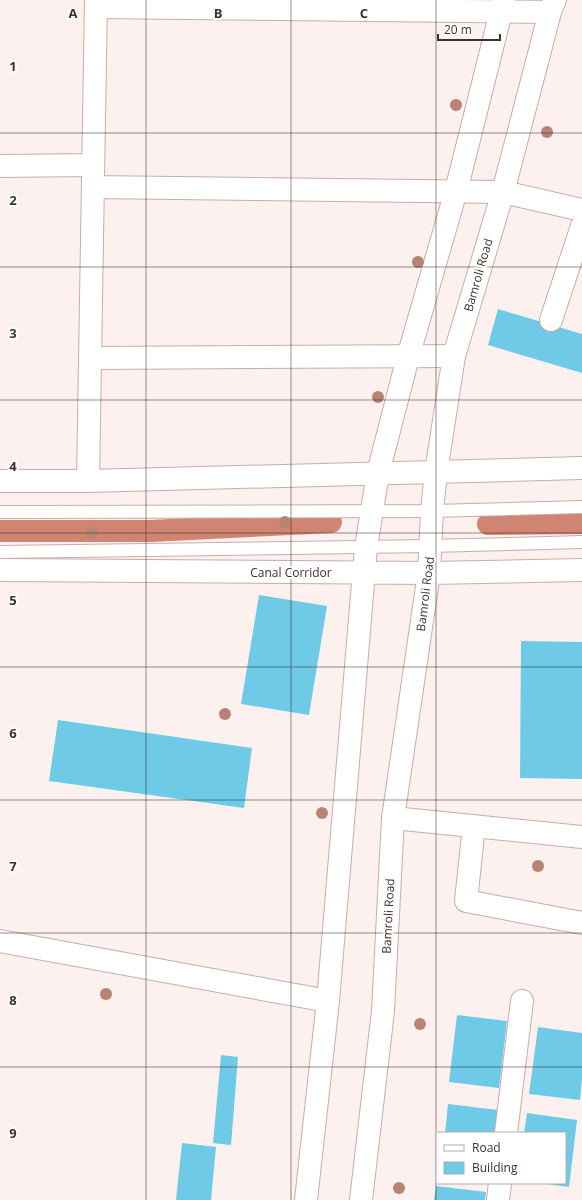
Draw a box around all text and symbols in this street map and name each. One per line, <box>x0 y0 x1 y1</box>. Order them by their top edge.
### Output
text: A <box>69 4 78 22</box>
text: B <box>214 4 223 22</box>
text: C <box>360 4 368 22</box>
scale bar <box>438 16 500 42</box>
text: 20 m <box>444 21 472 38</box>
text: 1 <box>9 57 17 75</box>
text: 2 <box>9 191 17 209</box>
street label: Bamroli Road <box>459 236 497 314</box>
text: 3 <box>9 324 17 342</box>
text: 4 <box>9 457 17 475</box>
street label: Bamroli Road <box>412 556 438 632</box>
street label: Canal Corridor <box>250 564 332 581</box>
text: 5 <box>9 591 17 609</box>
text: 6 <box>9 724 17 742</box>
text: 7 <box>9 857 17 875</box>
street label: Bamroli Road <box>378 878 398 954</box>
text: 8 <box>9 991 17 1009</box>
text: 9 <box>9 1124 17 1142</box>
legend <box>436 1132 566 1184</box>
text: Road <box>472 1139 501 1156</box>
text: Building <box>472 1159 518 1176</box>

